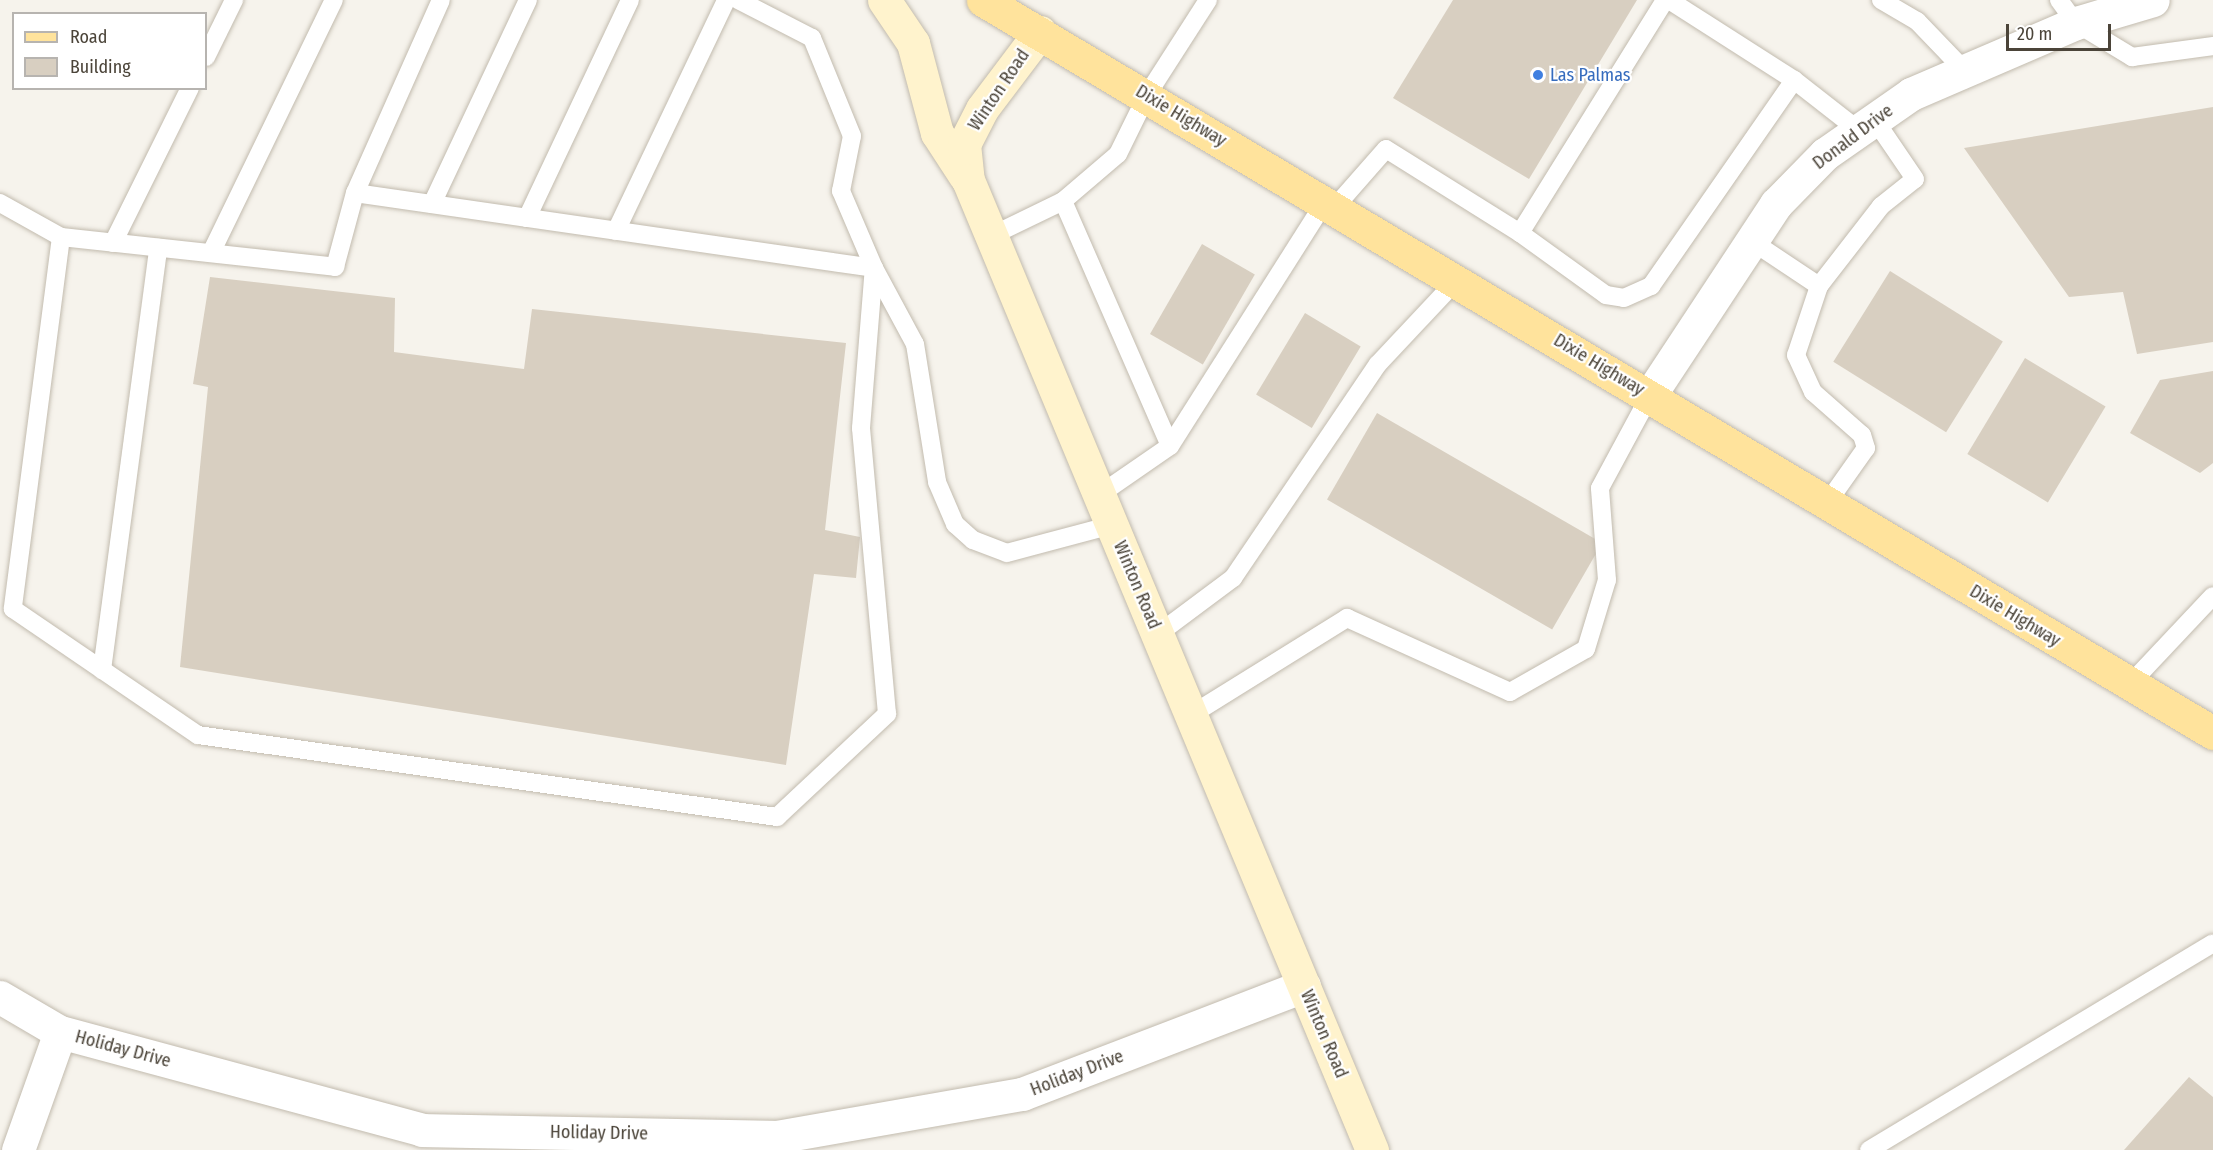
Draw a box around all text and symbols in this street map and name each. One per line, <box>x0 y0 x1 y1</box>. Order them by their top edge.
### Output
legend <box>12 12 207 90</box>
scale bar <box>2009 12 2114 50</box>
text: 20 m <box>2017 23 2052 45</box>
text: Road <box>70 26 107 48</box>
street label: Winton Road <box>964 45 1034 135</box>
text: Building <box>70 56 131 78</box>
place label: Las Palmas <box>1550 64 1631 86</box>
marker: Las Palmas <box>1531 68 1545 82</box>
street label: Dixie Highway <box>1132 80 1230 152</box>
street label: Donald Drive <box>1809 100 1897 174</box>
street label: Dixie Highway <box>1550 329 1648 401</box>
street label: Winton Road <box>1109 538 1165 632</box>
street label: Dixie Highway <box>1966 580 2064 652</box>
street label: Winton Road <box>1296 987 1352 1081</box>
street label: Holiday Drive <box>73 1026 173 1072</box>
street label: Holiday Drive <box>1027 1045 1127 1101</box>
street label: Holiday Drive <box>550 1121 648 1145</box>

